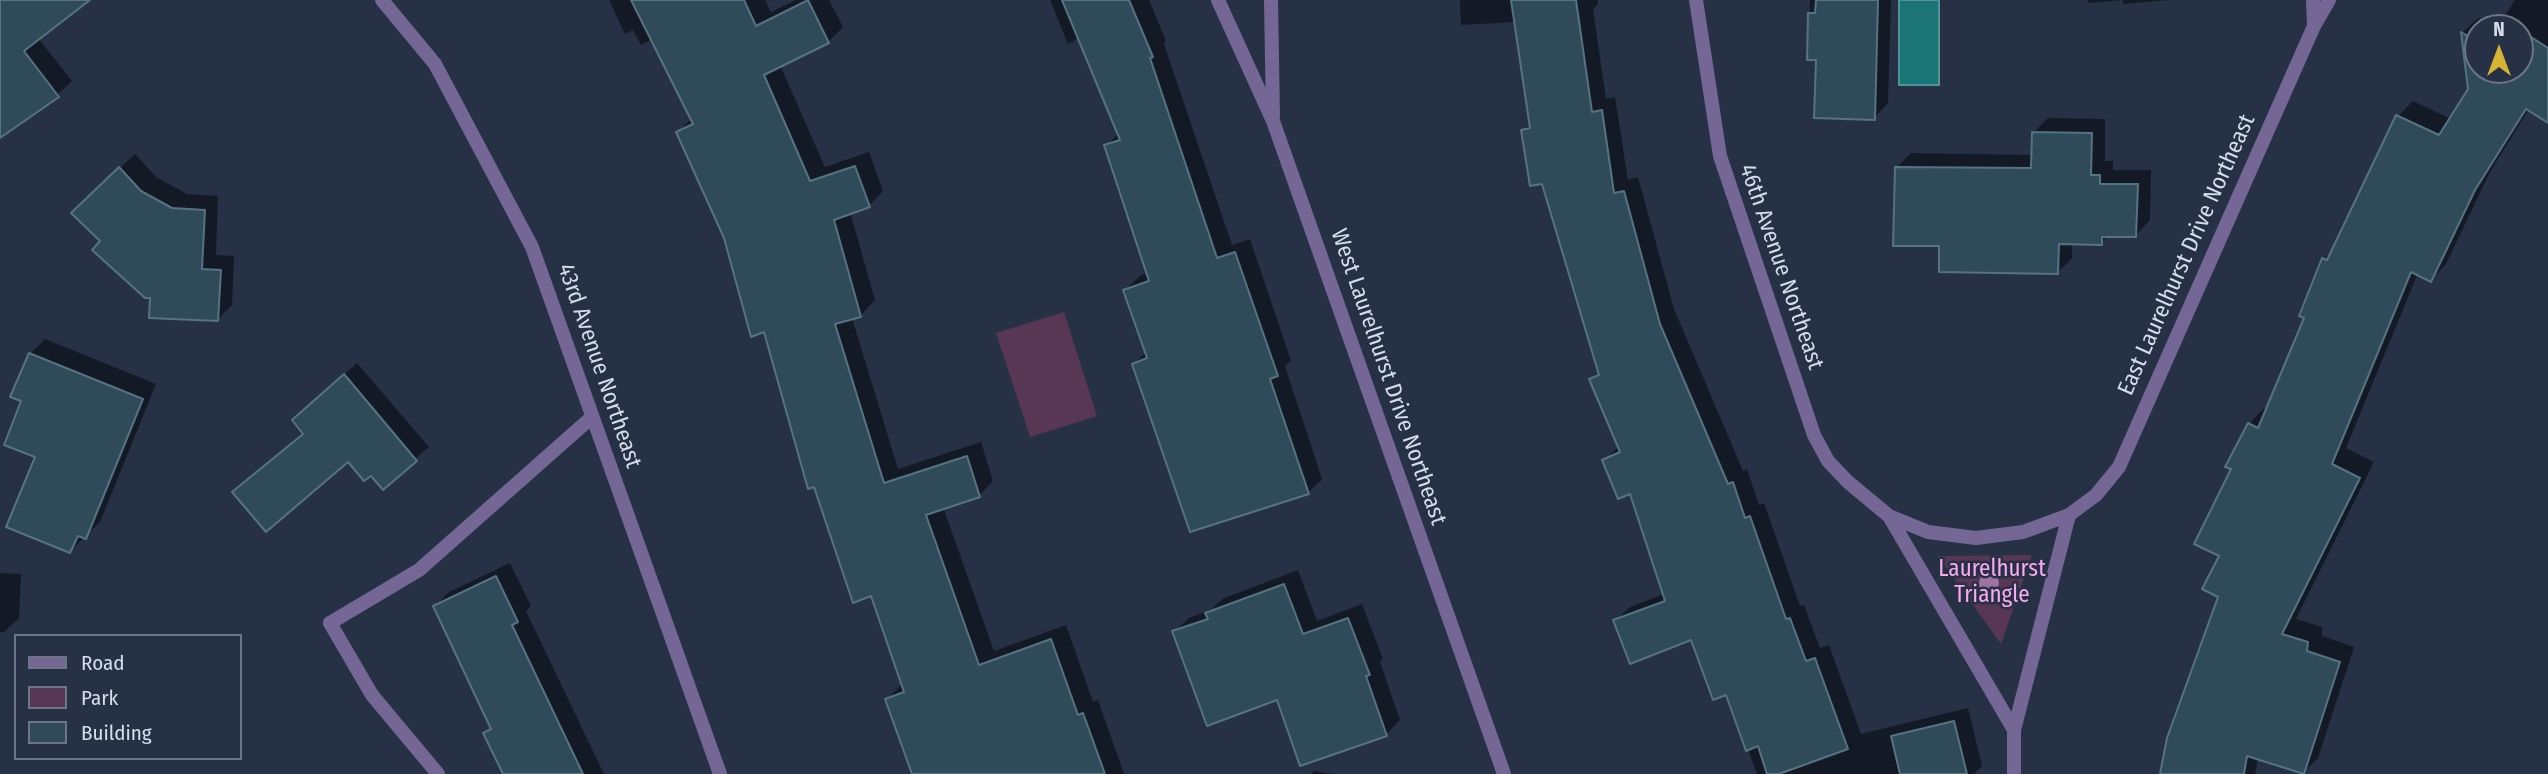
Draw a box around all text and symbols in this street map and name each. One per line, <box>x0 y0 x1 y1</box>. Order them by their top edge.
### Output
north arrow <box>2464 14 2534 84</box>
text: N <box>2493 18 2505 41</box>
street label: East Laurelhurst Drive Northeast <box>2112 110 2262 400</box>
street label: 46th Avenue Northeast <box>1733 161 1829 373</box>
street label: West Laurelhurst Drive Northeast <box>1324 225 1452 529</box>
street label: 43rd Avenue Northeast <box>551 260 647 472</box>
park label: Laurelhurst Triangle <box>1938 556 2046 610</box>
legend <box>14 634 242 760</box>
text: Road <box>81 650 125 676</box>
text: Park <box>81 685 118 711</box>
text: Building <box>81 720 152 746</box>

